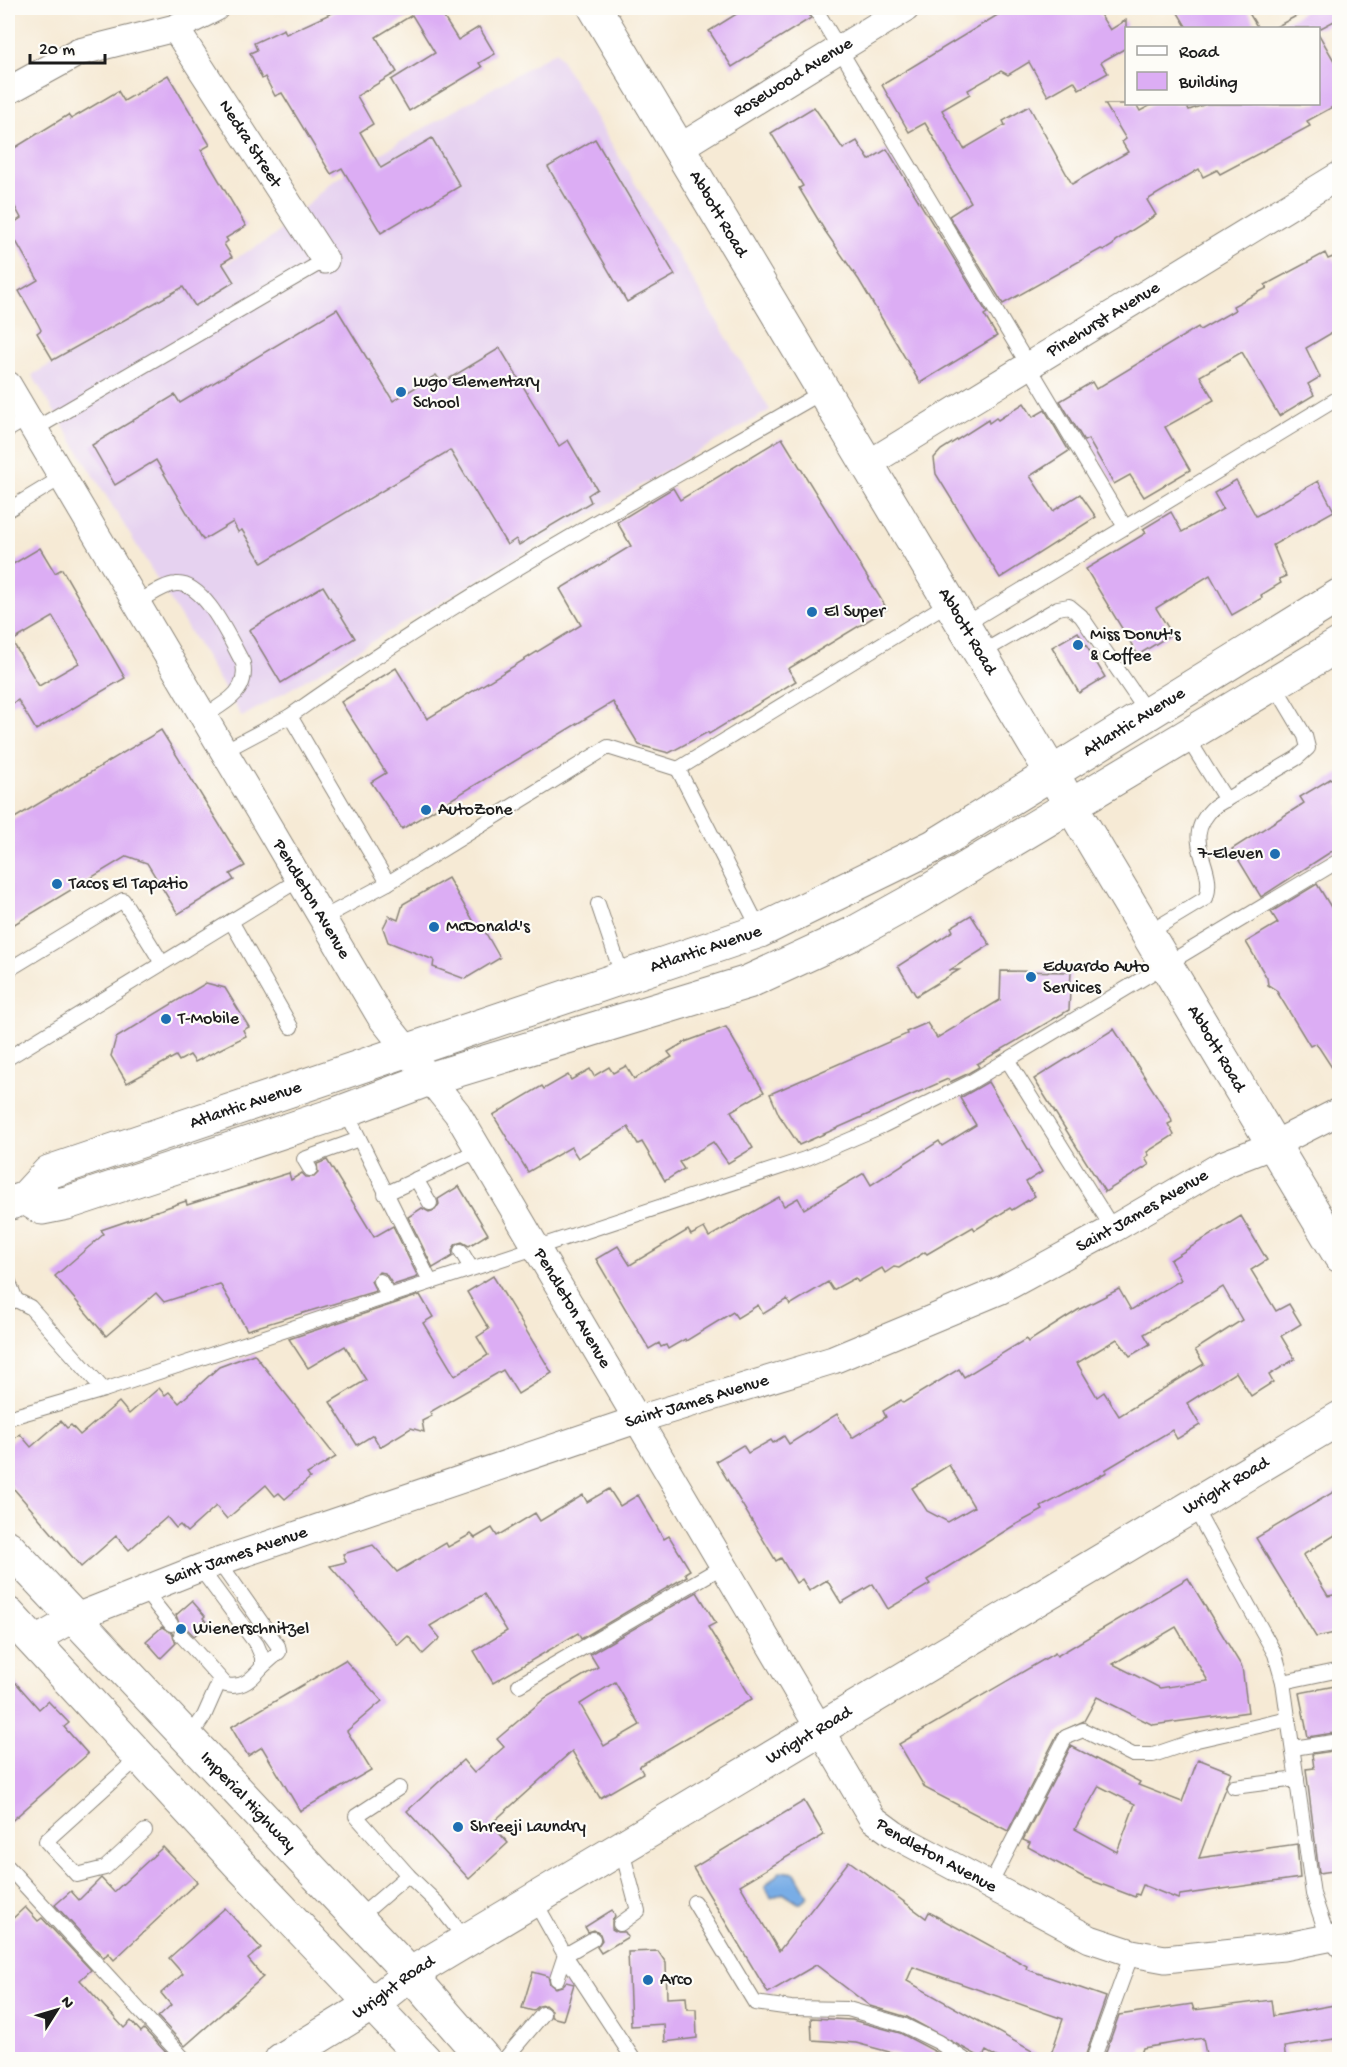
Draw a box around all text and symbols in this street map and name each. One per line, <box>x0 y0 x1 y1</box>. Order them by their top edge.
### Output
scale bar <box>30 27 105 65</box>
legend <box>1125 27 1320 105</box>
street label: Rosewood Avenue <box>730 33 857 122</box>
text: 20 m <box>39 40 75 61</box>
text: Road <box>1179 43 1220 64</box>
text: Building <box>1178 73 1238 94</box>
street label: Nedra Street <box>214 96 287 193</box>
street label: Abbott Road <box>684 167 753 262</box>
street label: Pinehurst Avenue <box>1042 277 1164 363</box>
place label: Lugo Elementary School <box>413 372 540 414</box>
marker: Lugo Elementary School <box>394 385 408 399</box>
street label: Abbott Road <box>933 584 1002 680</box>
place label: El Super <box>824 602 886 623</box>
marker: El Super <box>805 605 819 619</box>
place label: Miss Donut's & Coffee <box>1090 625 1182 667</box>
marker: Miss Donut's & Coffee <box>1071 638 1085 652</box>
street label: Atlantic Avenue <box>1079 682 1190 762</box>
place label: AutoZone <box>438 800 513 821</box>
marker: AutoZone <box>419 803 433 817</box>
street label: Pendleton Avenue <box>267 835 355 964</box>
place label: 7-Eleven <box>1197 844 1263 865</box>
marker: 7-Eleven <box>1268 847 1282 861</box>
place label: Tacos El Tapatio <box>68 874 188 895</box>
marker: Tacos El Tapatio <box>50 877 64 891</box>
place label: McDonald's <box>446 917 531 938</box>
marker: McDonald's <box>427 920 441 934</box>
street label: Atlantic Avenue <box>647 921 765 978</box>
place label: Eduardo Auto Services <box>1043 957 1149 999</box>
marker: Eduardo Auto Services <box>1024 970 1038 984</box>
street label: Abbott Road <box>1182 1002 1251 1097</box>
place label: T-Mobile <box>177 1009 240 1030</box>
marker: T-Mobile <box>159 1012 173 1026</box>
street label: Atlantic Avenue <box>187 1077 305 1134</box>
street label: Saint James Avenue <box>1072 1165 1213 1258</box>
street label: Pendleton Avenue <box>528 1244 616 1373</box>
street label: Saint James Avenue <box>622 1369 772 1433</box>
street label: Wright Road <box>1179 1452 1274 1520</box>
street label: Saint James Avenue <box>162 1522 311 1591</box>
place label: Wienerschnitzel <box>193 1619 309 1640</box>
marker: Wienerschnitzel <box>174 1622 188 1636</box>
street label: Wright Road <box>762 1701 857 1769</box>
street label: Imperial Highway <box>195 1747 300 1857</box>
street label: Pendleton Avenue <box>871 1813 1001 1898</box>
place label: Shreeji Laundry <box>470 1817 586 1838</box>
marker: Shreeji Laundry <box>451 1820 465 1834</box>
street label: Wright Road <box>349 1950 440 2024</box>
place label: Arco <box>660 1970 692 1991</box>
marker: Arco <box>641 1973 655 1987</box>
north arrow <box>27 1980 87 2040</box>
text: N <box>55 1993 77 2013</box>

